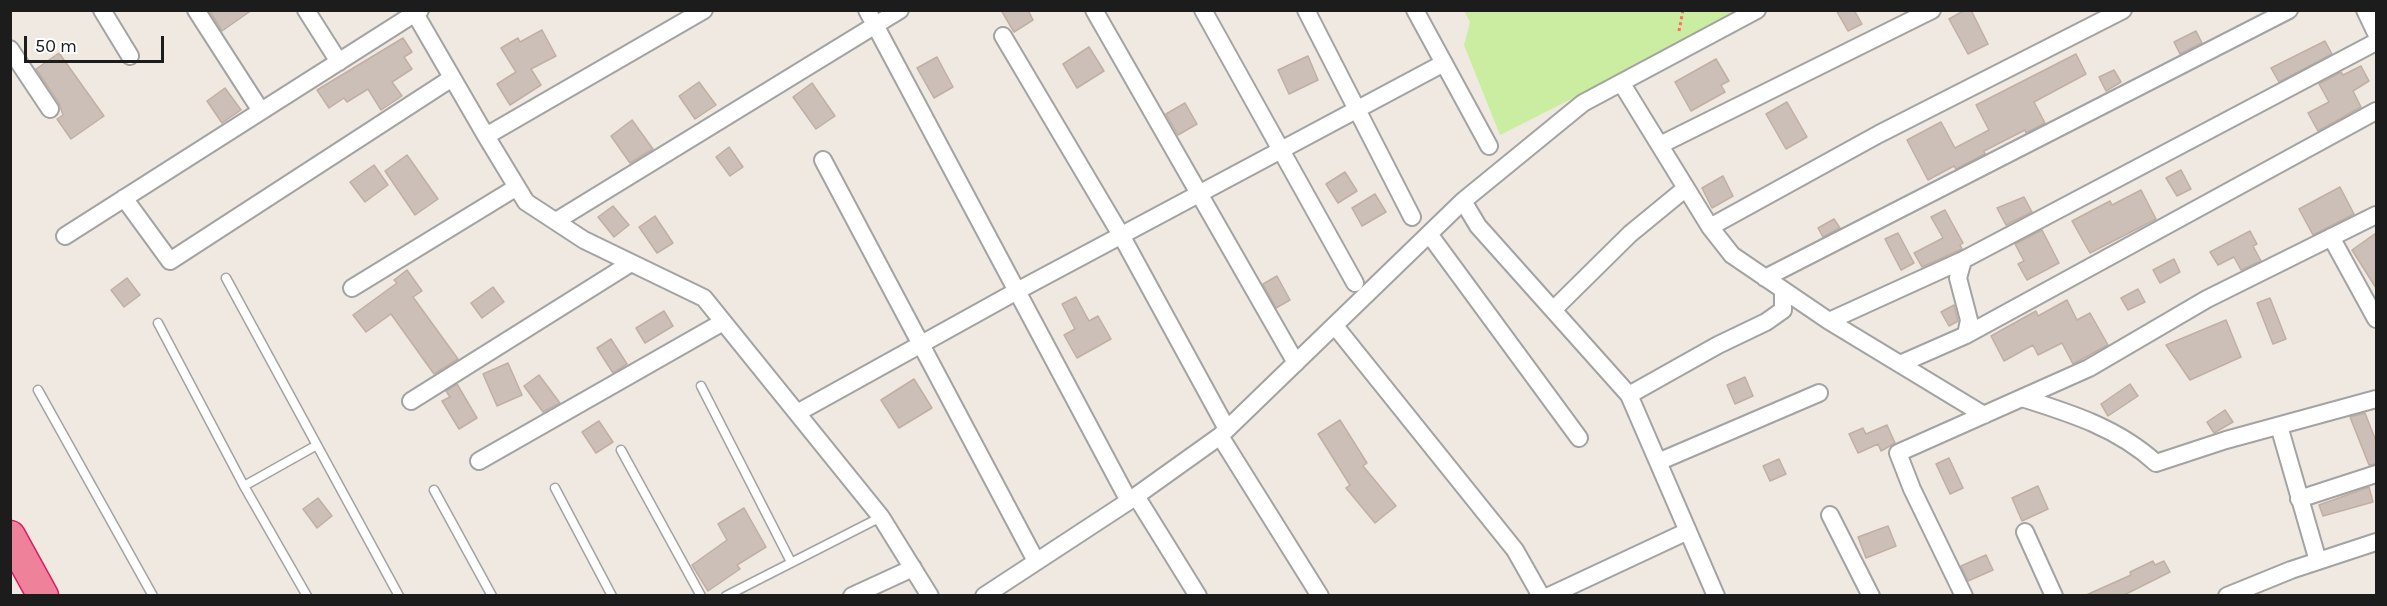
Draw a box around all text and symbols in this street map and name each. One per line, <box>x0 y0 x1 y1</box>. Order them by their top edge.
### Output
scale bar <box>27 24 166 62</box>
text: 50 m <box>35 35 77 57</box>

